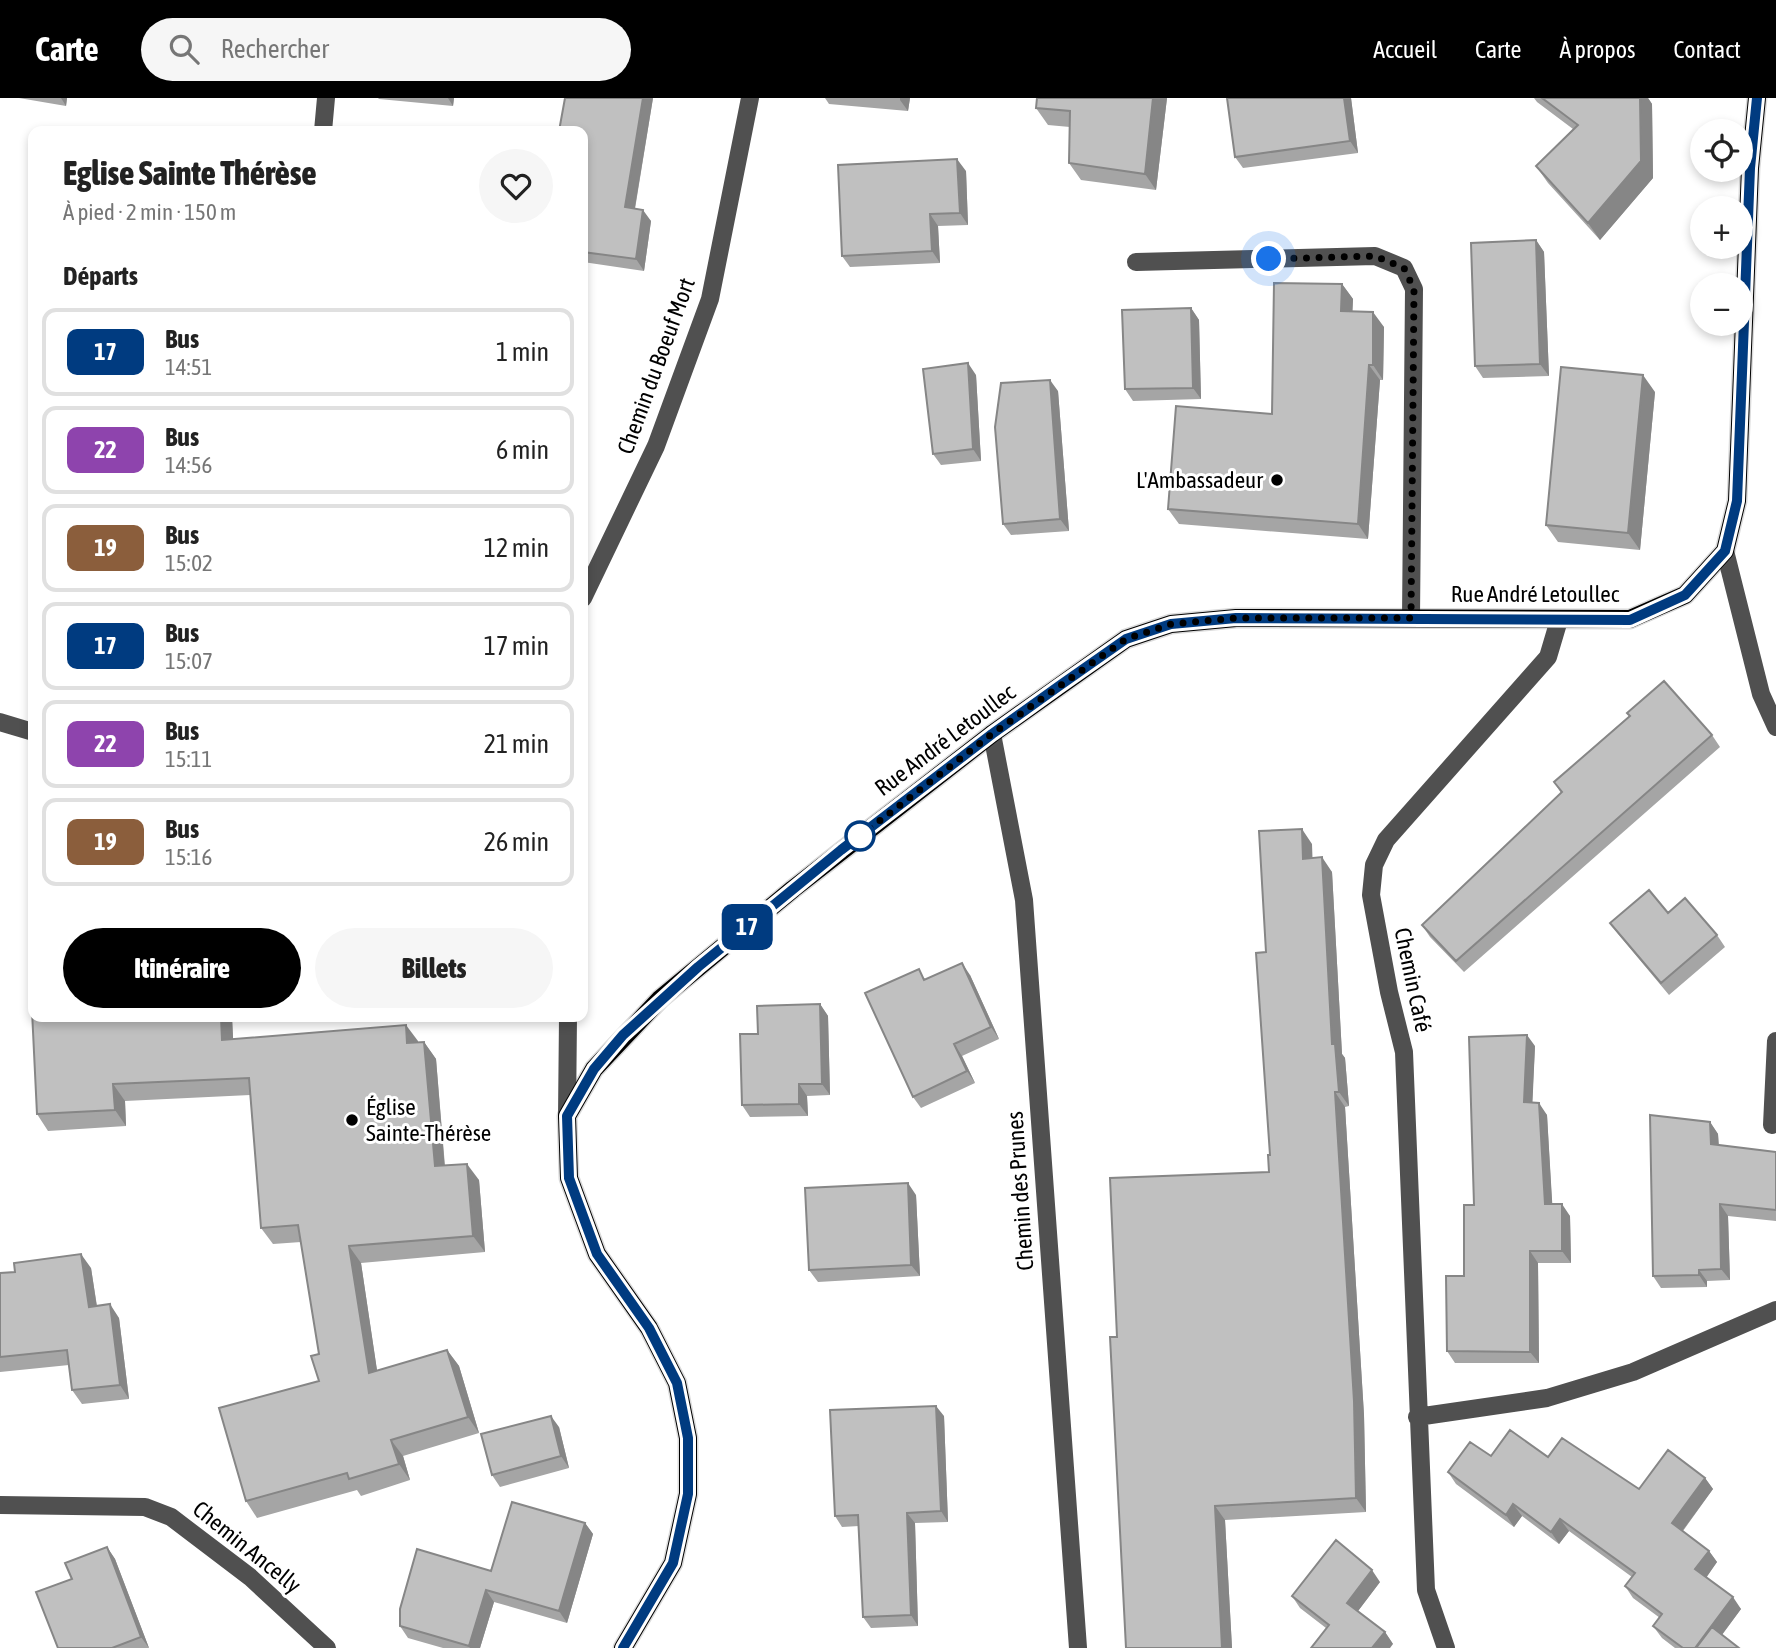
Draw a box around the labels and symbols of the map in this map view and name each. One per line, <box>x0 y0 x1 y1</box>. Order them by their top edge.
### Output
your location <box>1251 241 1286 276</box>
street label: Chemin du Boeuf Mort <box>612 274 700 458</box>
place label: L'Ambassadeur <box>1136 467 1264 493</box>
marker: L'Ambassadeur <box>1269 472 1285 488</box>
street label: Rue André Letoullec <box>1451 581 1620 607</box>
street label: Rue André Letoullec <box>870 679 1020 801</box>
unlabelled marker <box>845 821 875 851</box>
line badge: 17 <box>716 904 778 950</box>
street label: Chemin Café <box>1389 925 1437 1035</box>
place label: Église Sainte-Thérèse <box>366 1094 491 1146</box>
street label: Chemin des Prunes <box>1001 1110 1039 1272</box>
marker: Église Sainte-Thérèse <box>344 1112 360 1128</box>
street label: Chemin Ancelly <box>188 1496 306 1598</box>

